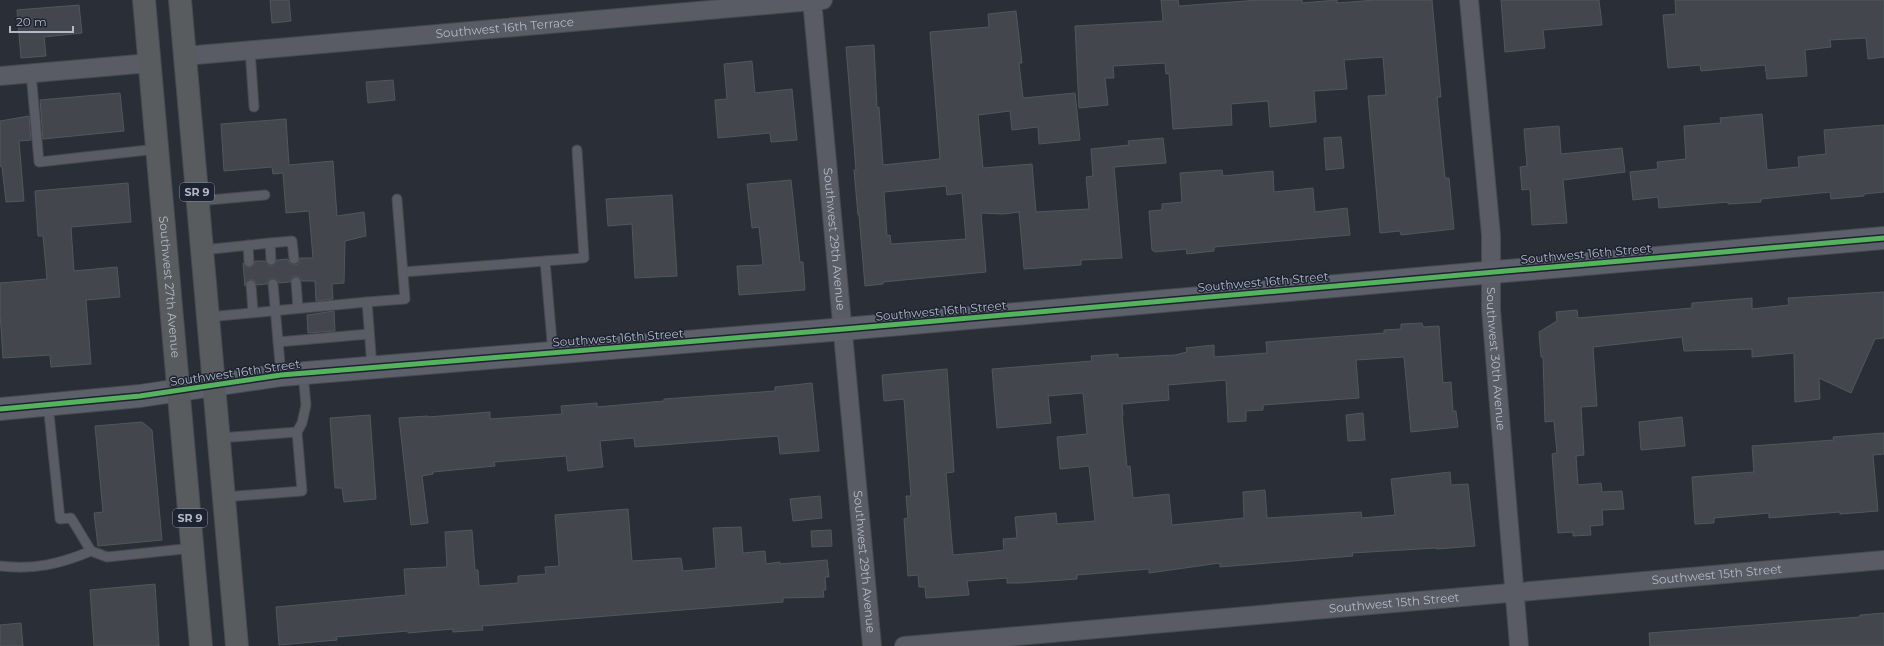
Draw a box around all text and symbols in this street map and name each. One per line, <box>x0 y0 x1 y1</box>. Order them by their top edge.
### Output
scale bar <box>10 8 73 34</box>
text: 20 m <box>16 14 47 29</box>
street label: Southwest 16th Terrace <box>435 14 574 41</box>
street label: Southwest 29th Avenue <box>821 167 849 311</box>
road number: SR 9 <box>180 183 214 201</box>
street label: Southwest 27th Avenue <box>156 215 184 359</box>
street label: Southwest 16th Street <box>1520 240 1652 267</box>
street label: Southwest 16th Street <box>1197 268 1329 295</box>
street label: Southwest 30th Avenue <box>1484 287 1509 431</box>
street label: Southwest 16th Street <box>875 297 1007 324</box>
street label: Southwest 16th Street <box>552 325 684 350</box>
street label: Southwest 16th Street <box>169 356 301 389</box>
street label: Southwest 29th Avenue <box>851 490 879 633</box>
road number: SR 9 <box>173 509 207 527</box>
street label: Southwest 15th Street <box>1651 561 1783 587</box>
street label: Southwest 15th Street <box>1328 589 1460 616</box>

